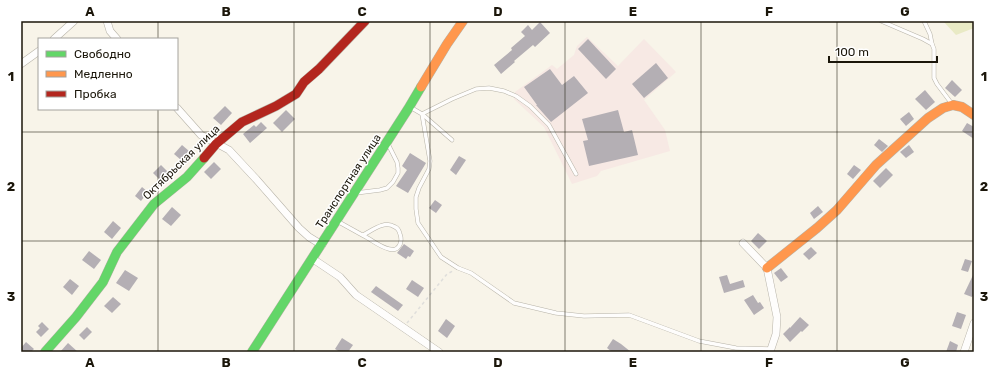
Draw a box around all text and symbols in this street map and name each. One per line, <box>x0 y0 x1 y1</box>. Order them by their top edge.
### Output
text: A <box>85 4 95 19</box>
text: B <box>221 4 231 19</box>
text: C <box>357 4 367 19</box>
text: D <box>493 4 503 19</box>
text: E <box>629 4 637 19</box>
text: F <box>765 4 773 19</box>
text: G <box>900 4 910 19</box>
legend <box>38 38 178 110</box>
scale bar <box>829 38 937 64</box>
text: 100 m <box>835 45 869 59</box>
text: Свободно <box>74 47 131 61</box>
text: Медленно <box>74 67 133 81</box>
text: 1 <box>8 69 14 84</box>
text: 1 <box>981 69 987 84</box>
text: Пробка <box>74 87 117 101</box>
street label: Октябрьская улица <box>140 122 222 202</box>
street label: Транспортная улица <box>313 132 384 231</box>
text: 2 <box>7 179 15 194</box>
text: 2 <box>980 179 988 194</box>
text: 3 <box>7 289 16 304</box>
text: 3 <box>980 289 989 304</box>
text: A <box>85 355 95 370</box>
text: B <box>221 355 231 370</box>
text: C <box>357 355 367 370</box>
text: D <box>493 355 503 370</box>
text: E <box>629 355 637 370</box>
text: F <box>765 355 773 370</box>
text: G <box>900 355 910 370</box>

